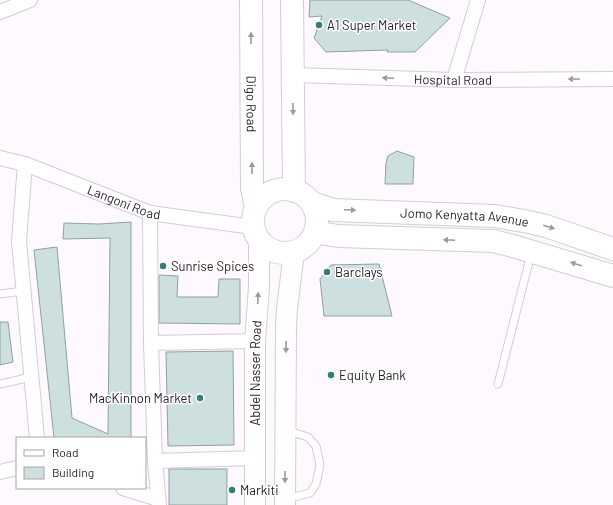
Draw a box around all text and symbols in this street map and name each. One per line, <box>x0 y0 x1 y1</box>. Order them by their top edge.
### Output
place label: A1 Super Market <box>327 17 416 33</box>
marker: A1 Super Market <box>314 20 324 30</box>
one-way arrow <box>248 31 254 44</box>
street label: Hospital Road <box>414 71 492 88</box>
one-way arrow <box>381 75 394 81</box>
street label: Digo Road <box>243 76 260 132</box>
one-way arrow <box>567 76 580 82</box>
one-way arrow <box>290 103 297 115</box>
one-way arrow <box>249 161 255 174</box>
street label: Langoni Road <box>85 181 161 222</box>
street label: Jomo Kenyatta Avenue <box>400 204 530 230</box>
one-way arrow <box>344 207 356 214</box>
one-way arrow <box>543 224 555 230</box>
one-way arrow <box>442 237 455 243</box>
place label: Sunrise Spices <box>171 258 254 274</box>
marker: Sunrise Spices <box>158 261 168 271</box>
one-way arrow <box>569 261 581 267</box>
place label: Barclays <box>335 264 383 280</box>
marker: Barclays <box>322 267 332 277</box>
one-way arrow <box>255 291 261 304</box>
street label: Abdel Nasser Road <box>247 320 265 426</box>
one-way arrow <box>283 341 289 354</box>
place label: Equity Bank <box>339 367 406 383</box>
marker: Equity Bank <box>326 370 336 380</box>
place label: MacKinnon Market <box>89 390 192 406</box>
marker: MacKinnon Market <box>195 393 205 403</box>
legend <box>16 437 146 489</box>
text: Road <box>52 445 79 459</box>
text: Building <box>52 465 94 479</box>
one-way arrow <box>282 471 288 484</box>
place label: Markiti <box>240 482 279 498</box>
marker: Markiti <box>227 485 237 495</box>

